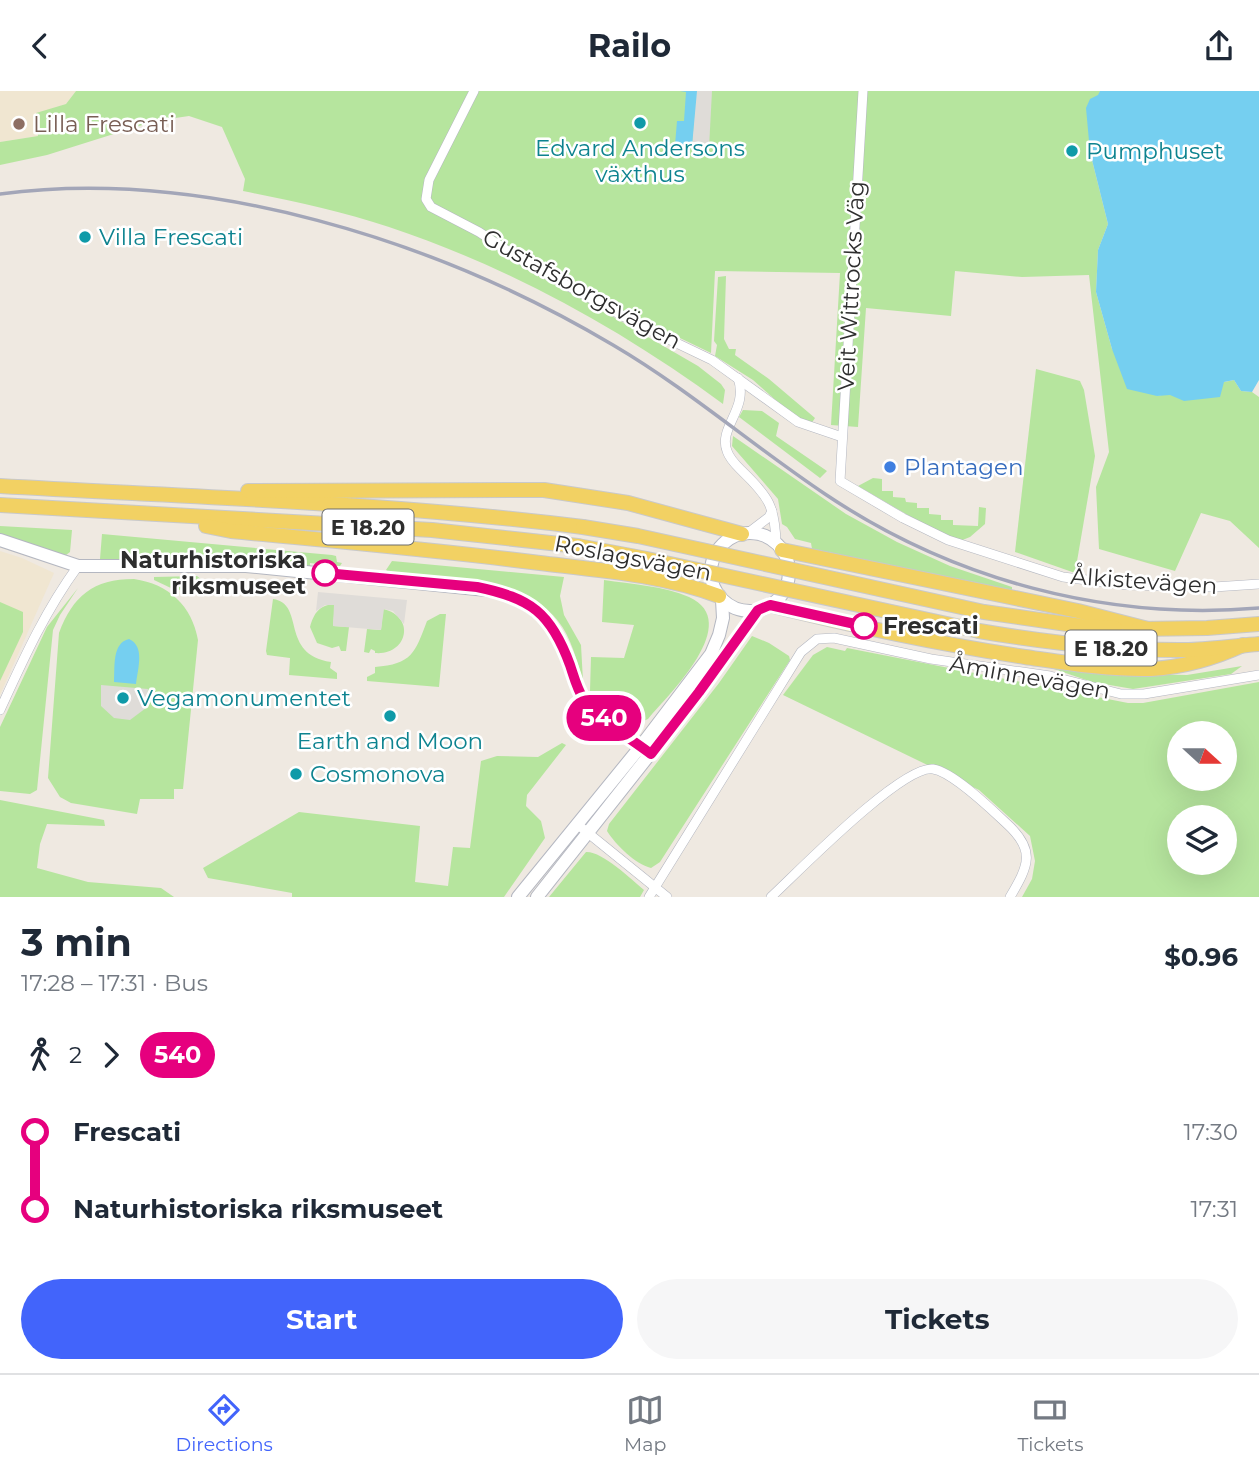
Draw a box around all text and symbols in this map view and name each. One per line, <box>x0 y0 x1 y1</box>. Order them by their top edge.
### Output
text: Railo <box>588 26 671 65</box>
icon: back <box>21 27 59 65</box>
icon: share <box>1200 27 1238 65</box>
place label: Lilla Frescati <box>33 110 175 138</box>
marker: Edvard Andersons växthus <box>632 115 648 131</box>
marker: Lilla Frescati <box>11 116 27 132</box>
place label: Edvard Andersons växthus <box>535 134 745 188</box>
place label: Pumphuset <box>1086 137 1223 165</box>
marker: Pumphuset <box>1064 143 1080 159</box>
street label: Veit Wittrocks Väg <box>832 180 870 392</box>
place label: Villa Frescati <box>99 223 243 251</box>
street label: Gustafsborgsvägen <box>478 223 686 355</box>
marker: Villa Frescati <box>77 229 93 245</box>
place label: Plantagen <box>904 453 1023 481</box>
marker: Plantagen <box>882 459 898 475</box>
road number: E 18.20 <box>322 509 414 544</box>
street label: Roslagsvägen <box>552 529 714 587</box>
place label: Naturhistoriska riksmuseet <box>120 546 306 600</box>
marker: Naturhistoriska riksmuseet <box>312 560 338 586</box>
street label: Ålkistevägen <box>1070 562 1218 600</box>
place label: Frescati <box>883 612 979 640</box>
marker: Frescati <box>851 613 877 639</box>
road number: E 18.20 <box>1066 631 1156 665</box>
street label: Åminnevägen <box>947 649 1113 705</box>
place label: Vegamonumentet <box>137 684 351 712</box>
marker: Vegamonumentet <box>115 690 131 706</box>
line badge: 540 <box>564 695 644 741</box>
text: 540 <box>580 703 628 732</box>
marker: Earth and Moon <box>382 708 398 724</box>
north arrow <box>1167 721 1237 791</box>
map controls <box>1167 721 1237 875</box>
place label: Earth and Moon <box>297 727 483 755</box>
place label: Cosmonova <box>310 760 445 788</box>
marker: Cosmonova <box>288 766 304 782</box>
button: layers <box>1167 805 1237 875</box>
text: 3 min <box>21 919 132 966</box>
text: $0.96 <box>1164 941 1238 973</box>
text: 17:28 – 17:31 · Bus <box>21 969 208 997</box>
icon: walk <box>21 1036 59 1074</box>
icon: forward <box>92 1036 130 1074</box>
text: 540 <box>154 1040 201 1069</box>
text: 2 <box>69 1041 82 1069</box>
text: Frescati <box>73 1116 181 1148</box>
text: 17:30 <box>1184 1118 1238 1146</box>
text: Naturhistoriska riksmuseet <box>73 1193 443 1225</box>
text: 17:31 <box>1190 1195 1238 1223</box>
button: Start <box>21 1279 623 1359</box>
button: Tickets <box>637 1279 1238 1359</box>
tab: Directions <box>176 1391 273 1456</box>
tab: Map <box>624 1391 666 1456</box>
tab: Tickets <box>1017 1391 1083 1456</box>

